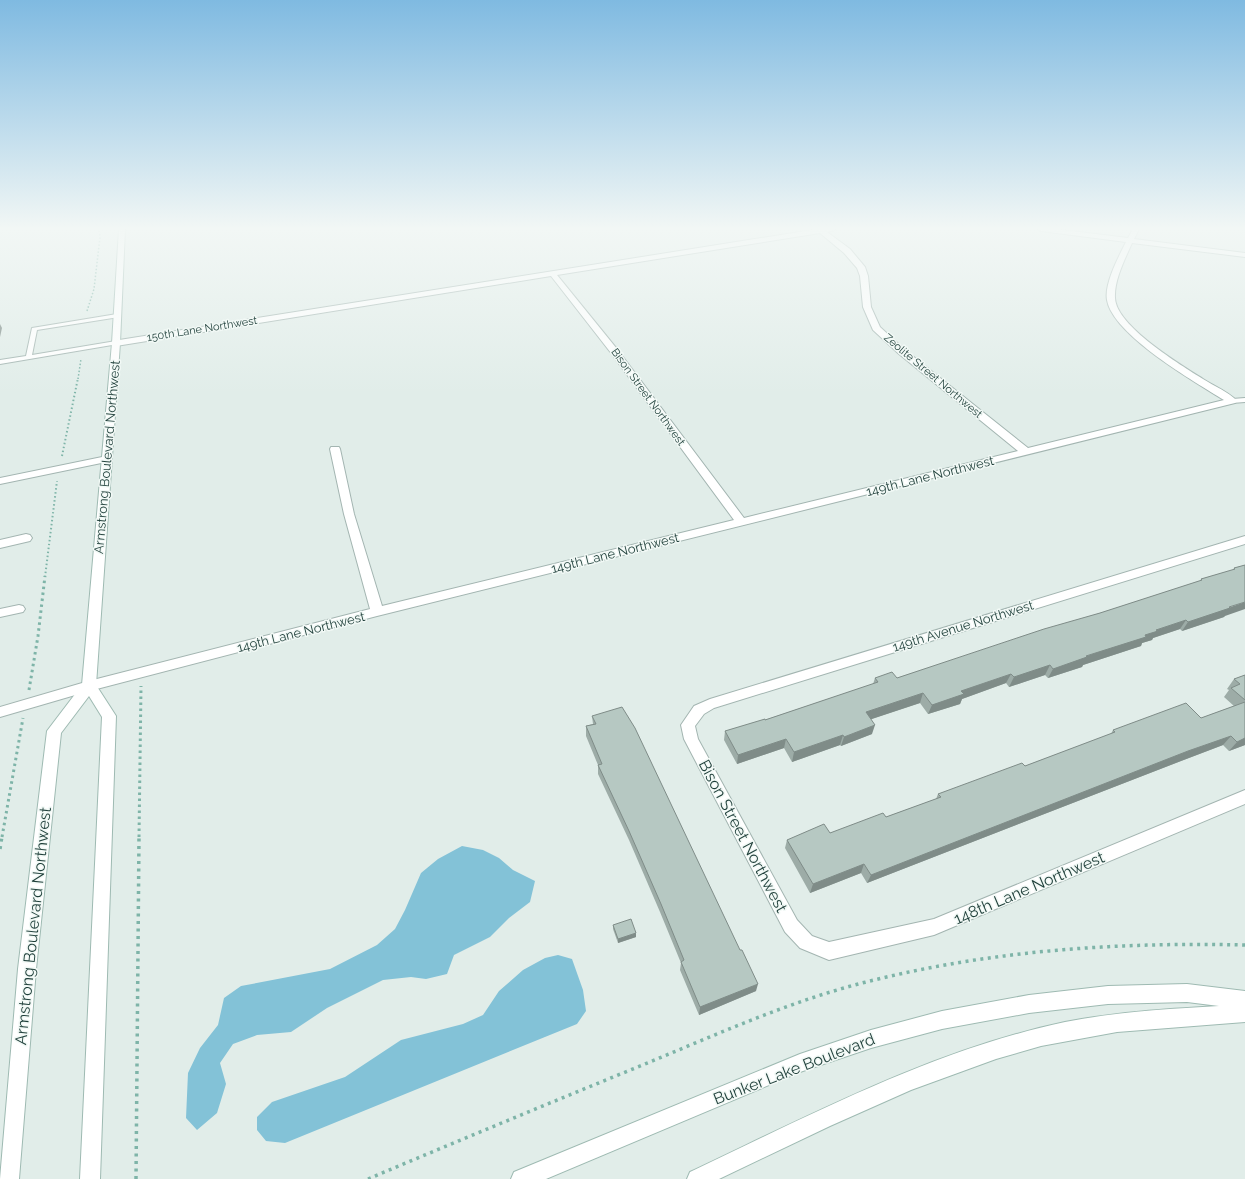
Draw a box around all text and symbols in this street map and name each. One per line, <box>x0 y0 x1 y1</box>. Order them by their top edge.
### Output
street label: 150th Lane Northwest <box>146 314 258 344</box>
street label: Zeolite Street Northwest <box>881 331 985 421</box>
street label: Bison Street Northwest <box>608 346 688 448</box>
street label: Armstrong Boulevard Northwest <box>91 359 123 554</box>
street label: 149th Lane Northwest <box>864 453 996 499</box>
street label: 149th Lane Northwest <box>549 530 681 576</box>
street label: 149th Avenue Northwest <box>891 597 1036 655</box>
street label: 149th Lane Northwest <box>235 609 367 655</box>
street label: Bison Street Northwest <box>695 756 792 916</box>
street label: Armstrong Boulevard Northwest <box>11 805 55 1046</box>
street label: 148th Lane Northwest <box>951 847 1108 928</box>
street label: Bunker Lake Boulevard <box>711 1029 877 1109</box>

